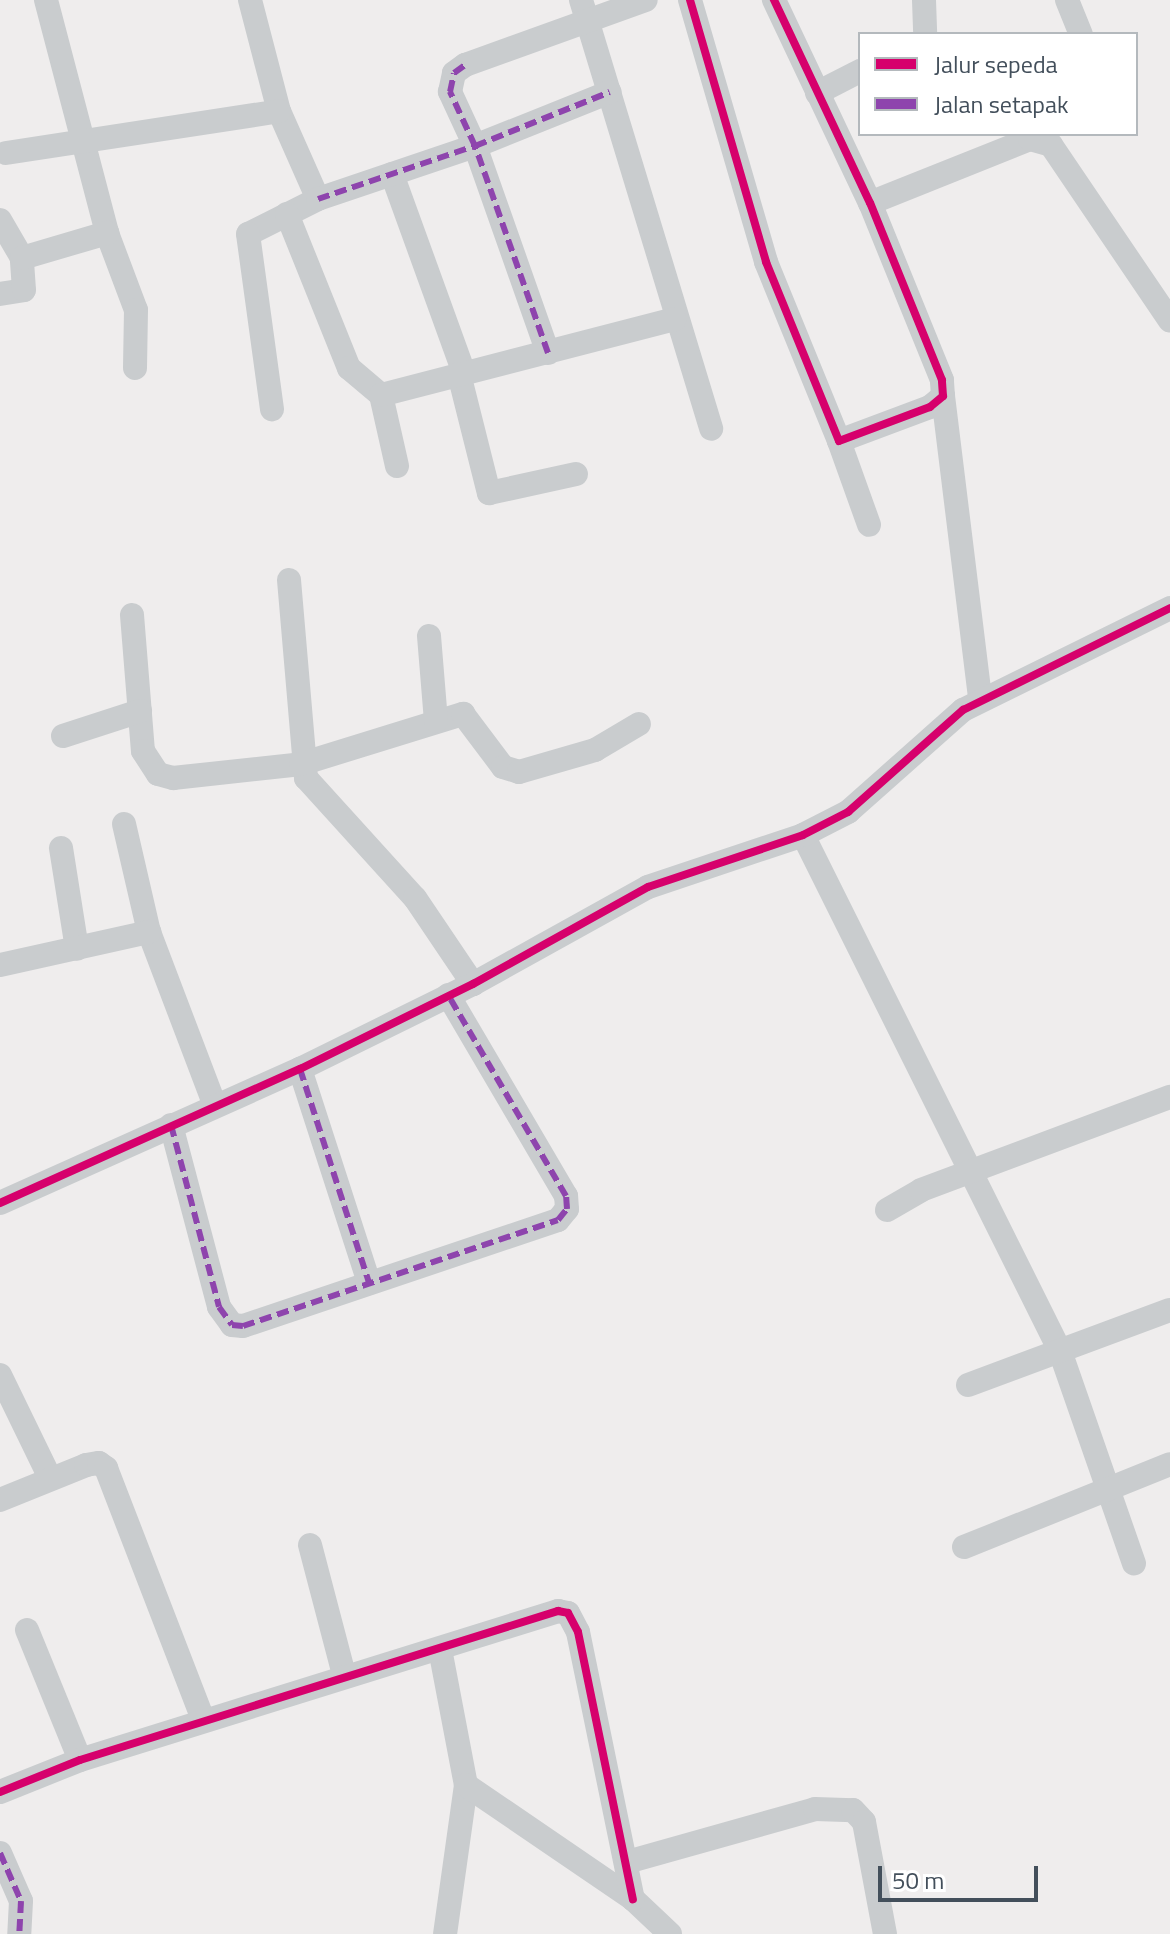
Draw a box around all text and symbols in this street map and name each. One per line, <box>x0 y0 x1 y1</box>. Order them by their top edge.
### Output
legend <box>858 32 1138 136</box>
text: Jalur sepeda <box>934 46 1058 82</box>
text: Jalan setapak <box>934 86 1069 122</box>
scale bar <box>882 1850 1042 1900</box>
text: 50 m <box>892 1862 944 1898</box>

